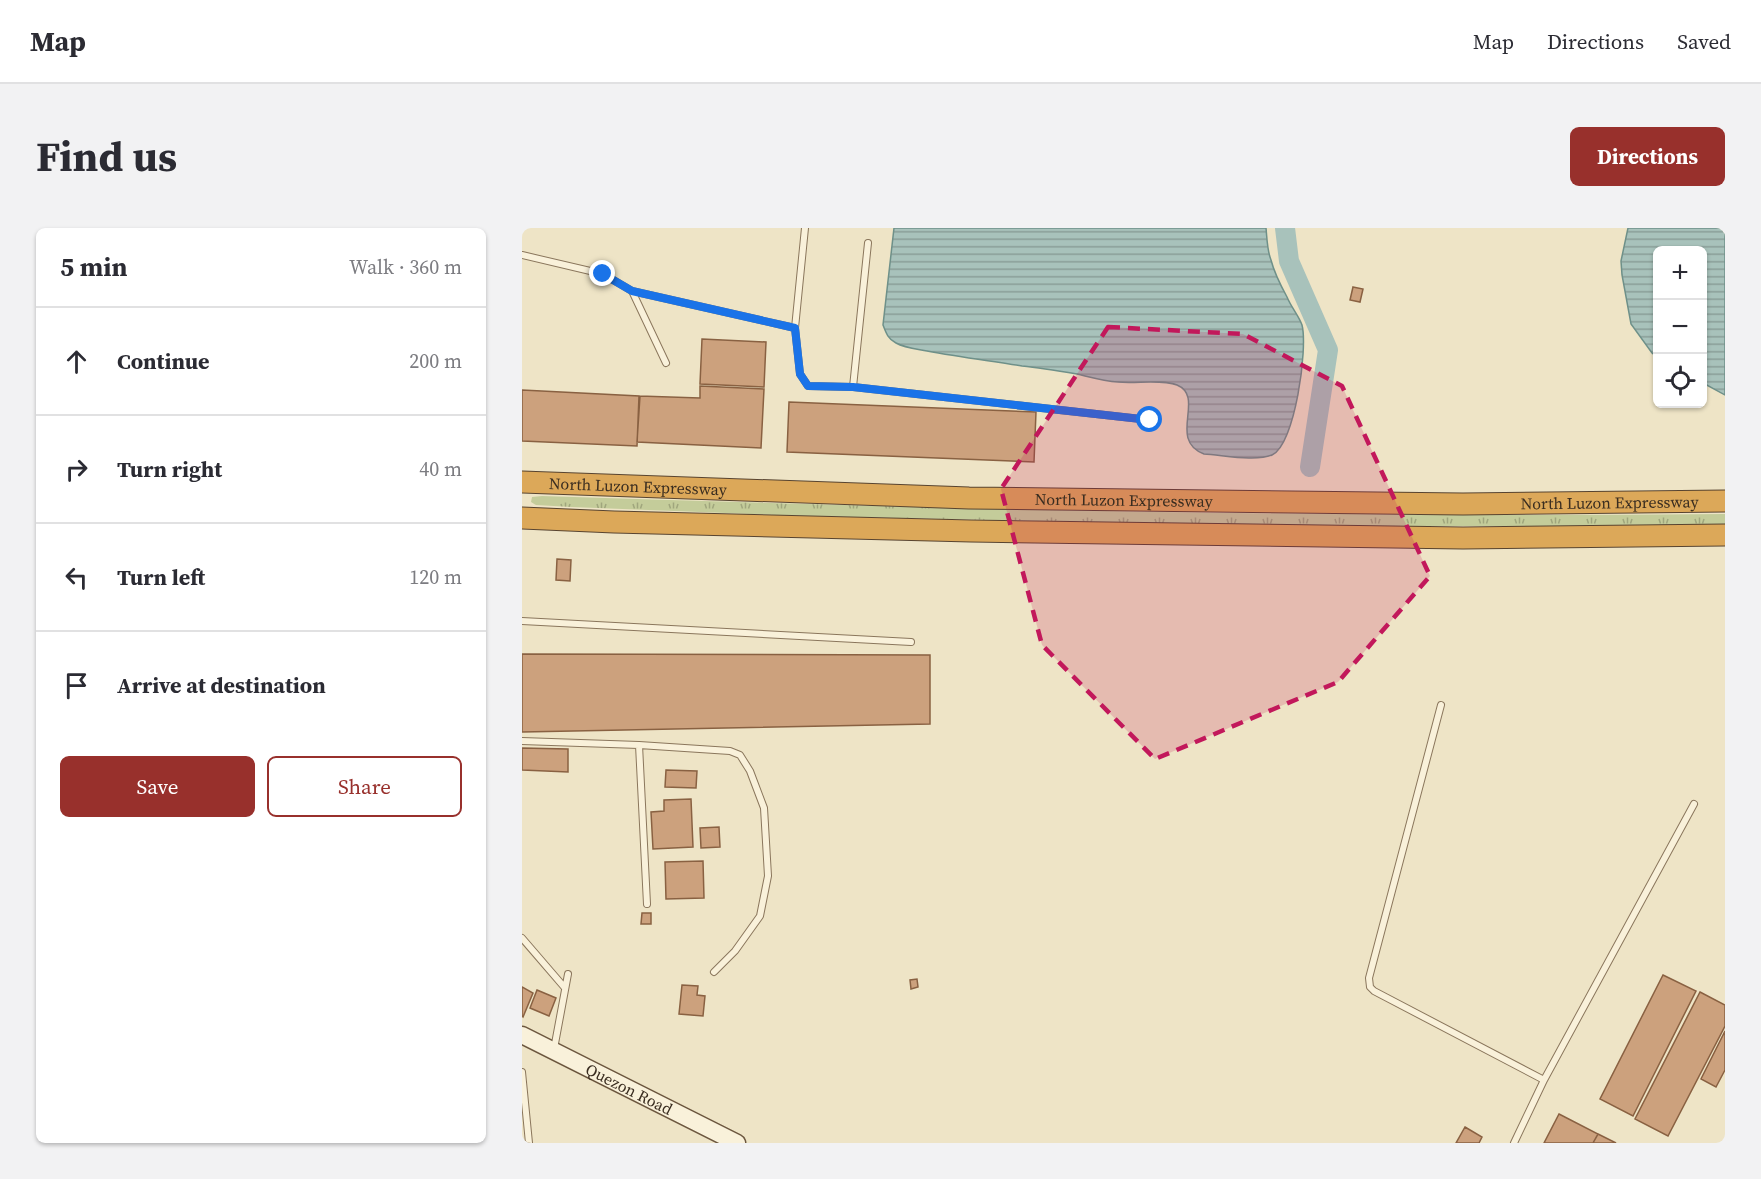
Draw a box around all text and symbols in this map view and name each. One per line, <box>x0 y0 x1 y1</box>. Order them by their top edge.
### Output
text: Map <box>30 22 86 60</box>
text: Map <box>1473 27 1514 56</box>
text: Directions <box>1547 27 1644 56</box>
text: Saved <box>1677 27 1731 56</box>
text: Find us <box>36 127 177 185</box>
button: Directions <box>1570 127 1725 186</box>
map controls <box>1653 246 1707 408</box>
button: + <box>1653 246 1707 300</box>
text: 5 min <box>60 249 127 285</box>
text: Walk · 360 m <box>349 253 462 281</box>
route end <box>589 260 615 286</box>
button: − <box>1653 300 1707 354</box>
icon: ahead <box>60 345 93 378</box>
text: Continue <box>117 346 210 376</box>
text: 200 m <box>409 347 462 375</box>
button: locate <box>1653 354 1707 408</box>
route start <box>1136 406 1162 432</box>
icon: right <box>60 453 93 486</box>
text: Turn right <box>117 454 222 484</box>
text: 40 m <box>419 455 462 483</box>
street label: North Luzon Expressway <box>549 472 728 500</box>
street label: North Luzon Expressway <box>1035 488 1214 512</box>
street label: North Luzon Expressway <box>1521 490 1700 514</box>
icon: left <box>60 561 93 594</box>
text: Turn left <box>117 562 205 592</box>
text: 120 m <box>409 563 462 591</box>
icon: arrive <box>60 669 93 702</box>
text: Arrive at destination <box>117 670 326 700</box>
button: Save <box>60 756 255 817</box>
button: Share <box>267 756 462 817</box>
street label: Quezon Road <box>582 1058 676 1120</box>

